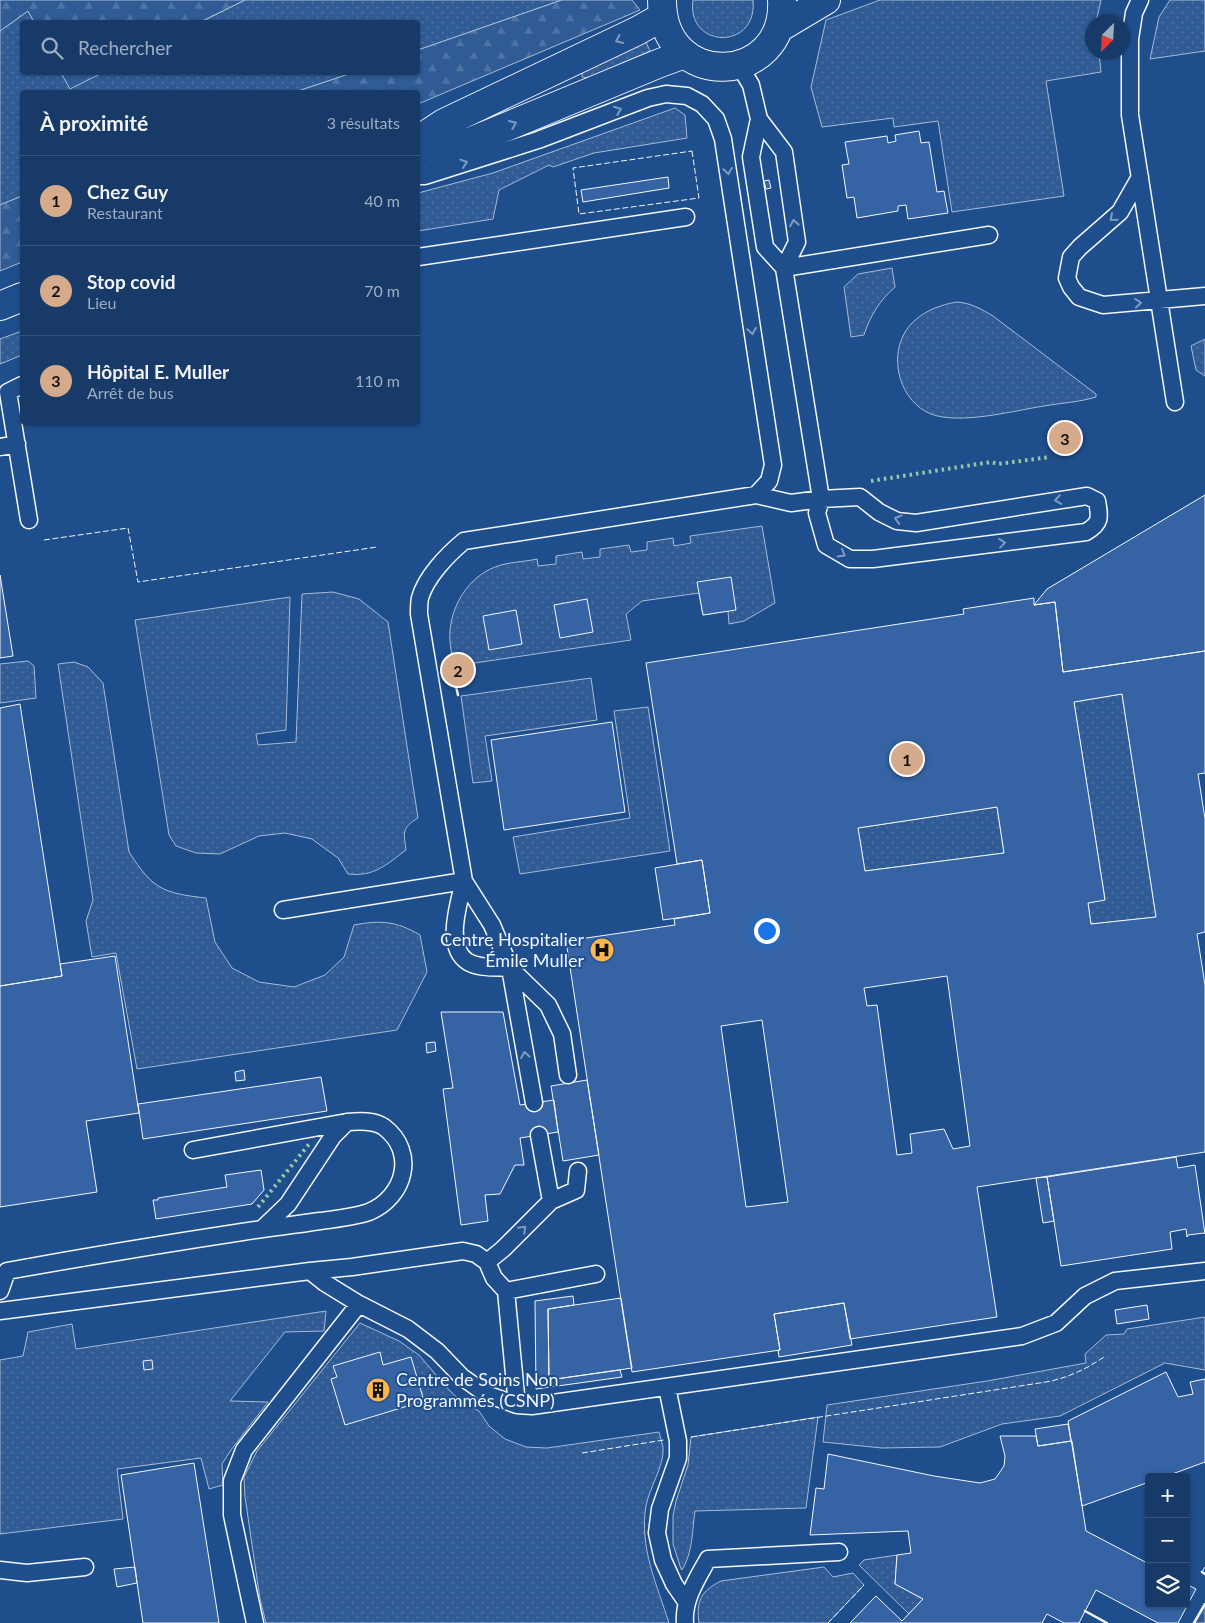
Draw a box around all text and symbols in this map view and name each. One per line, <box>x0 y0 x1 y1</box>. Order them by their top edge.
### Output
north arrow <box>1085 15 1130 60</box>
search box <box>20 20 420 75</box>
icon: search <box>38 34 66 62</box>
one-way arrow <box>615 34 624 44</box>
text: Rechercher <box>78 36 172 59</box>
one-way arrow <box>613 106 622 116</box>
text: À proximité <box>40 110 148 135</box>
text: 3 résultats <box>327 113 400 132</box>
one-way arrow <box>508 120 517 130</box>
one-way arrow <box>460 159 468 169</box>
one-way arrow <box>722 167 733 175</box>
text: Chez Guy <box>87 180 168 203</box>
text: 1 <box>51 191 61 210</box>
text: 40 m <box>364 191 400 210</box>
text: Restaurant <box>87 203 163 222</box>
one-way arrow <box>1110 212 1119 221</box>
one-way arrow <box>790 219 800 227</box>
text: Stop covid <box>87 270 176 293</box>
text: 2 <box>51 281 61 300</box>
text: 70 m <box>364 281 400 300</box>
text: Lieu <box>87 293 116 312</box>
one-way arrow <box>1134 297 1142 308</box>
one-way arrow <box>747 327 757 336</box>
text: Hôpital E. Muller <box>87 360 229 383</box>
text: 3 <box>51 371 61 390</box>
text: 110 m <box>355 371 400 390</box>
text: Arrêt de bus <box>87 383 174 402</box>
pin: 3 <box>1049 419 1081 457</box>
one-way arrow <box>1054 495 1063 505</box>
one-way arrow <box>894 515 903 525</box>
one-way arrow <box>998 538 1006 549</box>
one-way arrow <box>836 548 845 558</box>
pin: 2 <box>442 651 474 689</box>
pin: 1 <box>891 740 923 778</box>
your location <box>754 918 780 944</box>
place label: Centre Hospitalier Émile Muller <box>440 928 584 971</box>
hospital icon: Centre Hospitalier Émile Muller <box>589 937 615 963</box>
one-way arrow <box>521 1051 531 1060</box>
one-way arrow <box>517 1226 526 1235</box>
place label: Centre de Soins Non Programmés (CSNP) <box>396 1368 559 1411</box>
building icon: Centre de Soins Non Programmés (CSNP) <box>365 1377 391 1403</box>
map controls <box>1145 1473 1190 1608</box>
button: + <box>1145 1473 1190 1518</box>
button: − <box>1145 1518 1190 1563</box>
button: layers <box>1145 1563 1190 1608</box>

